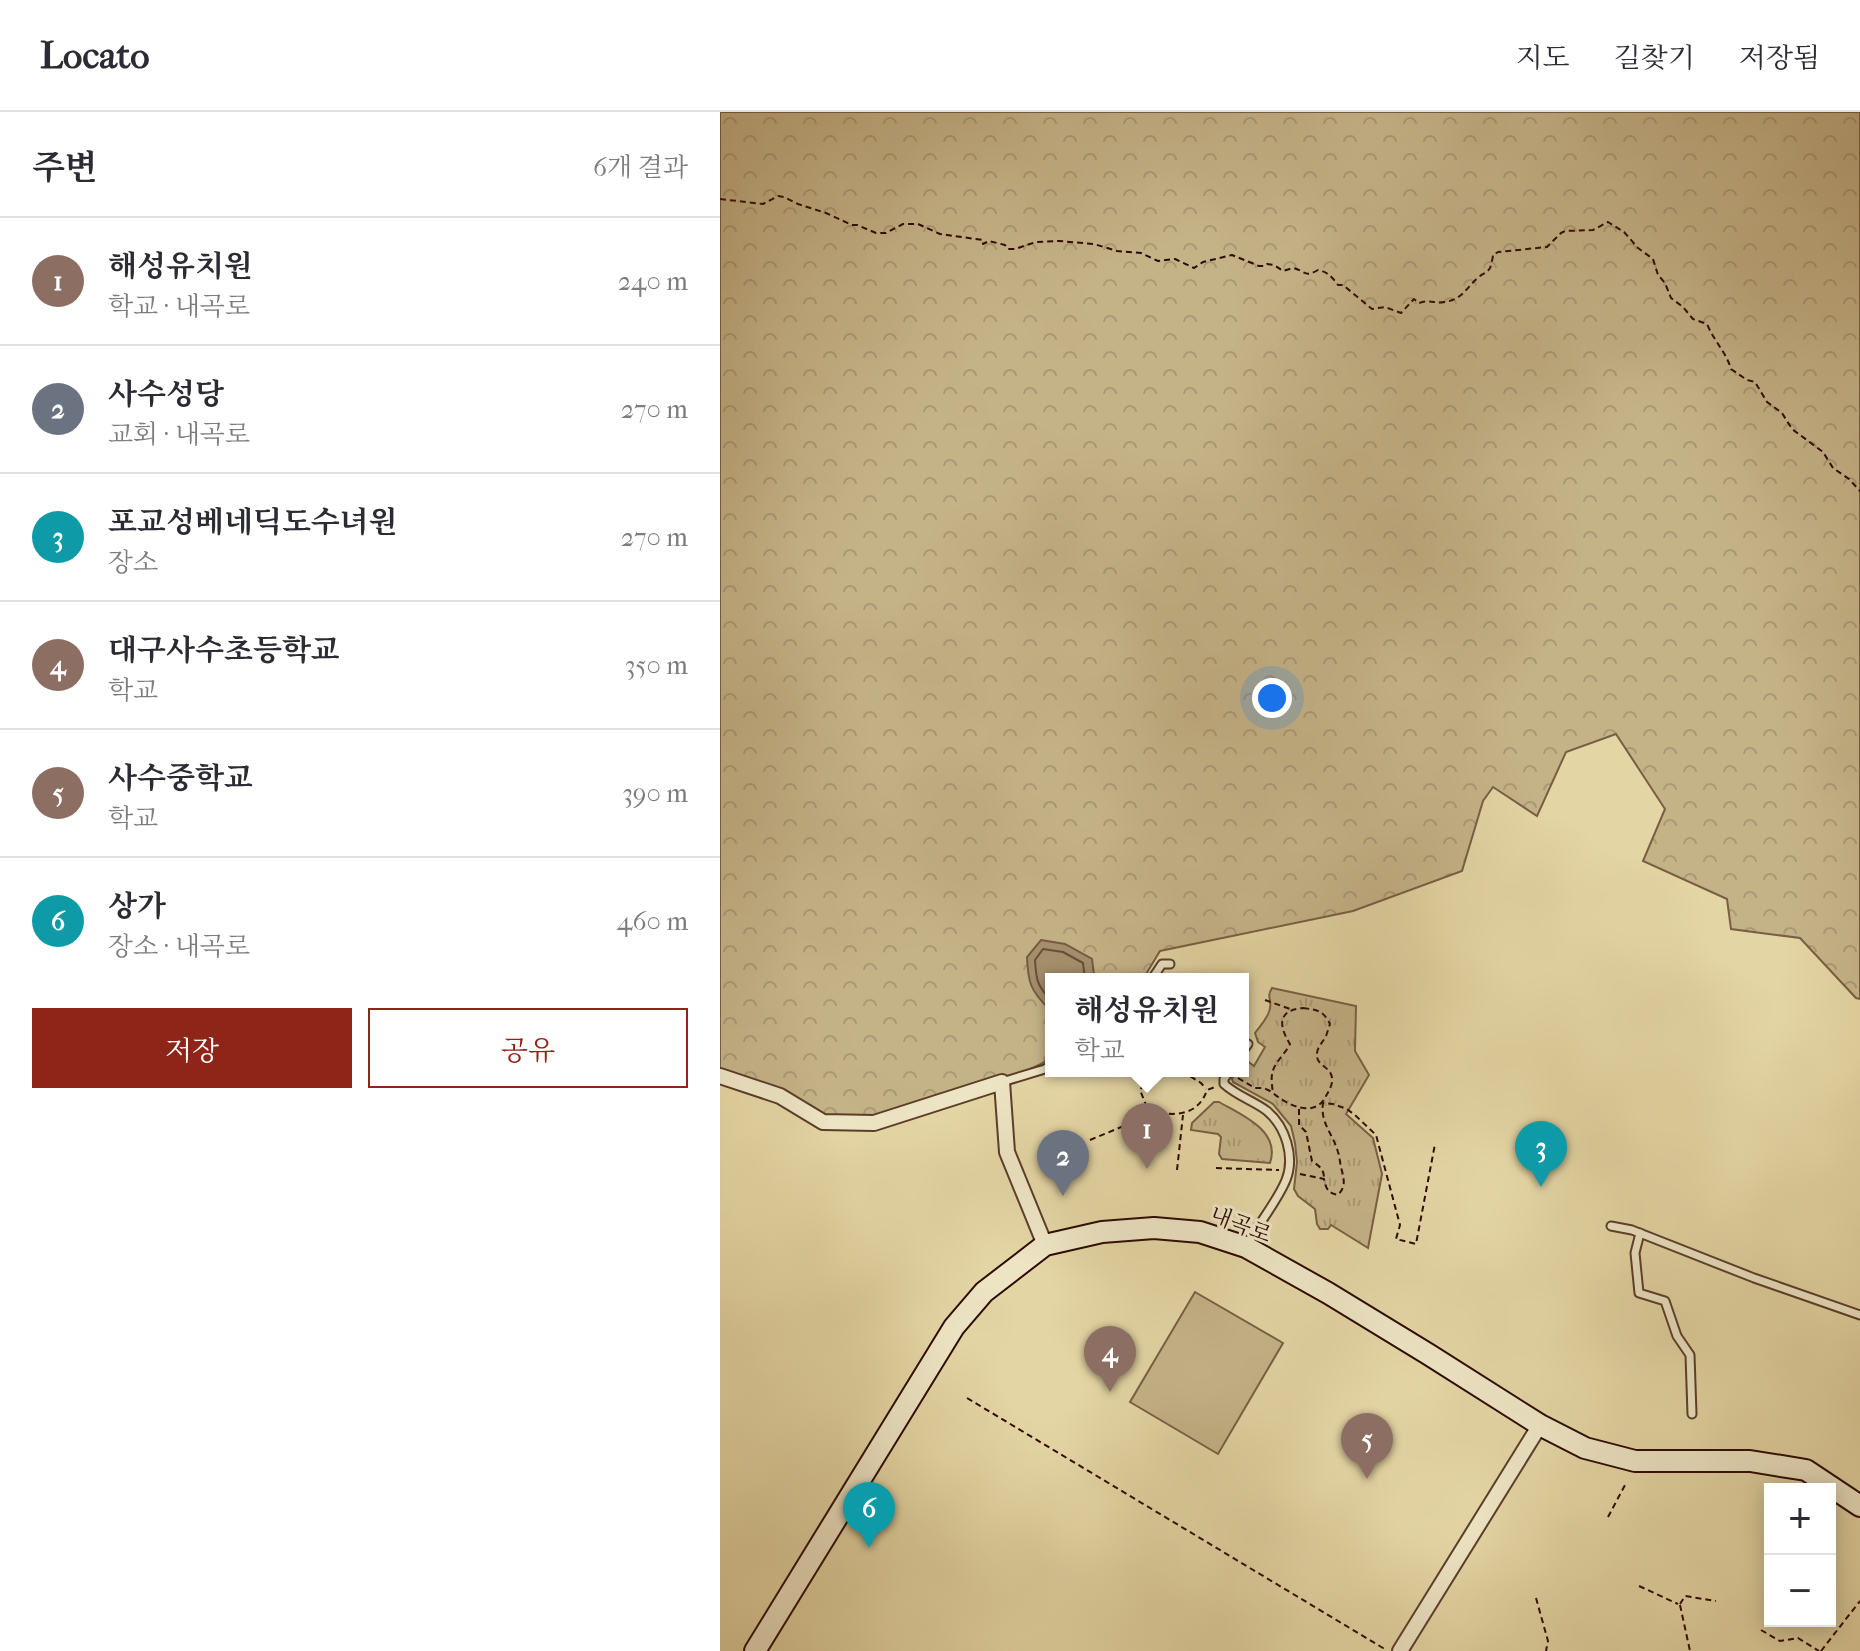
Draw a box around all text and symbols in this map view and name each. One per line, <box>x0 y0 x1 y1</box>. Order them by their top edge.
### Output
text: Locato <box>40 33 150 78</box>
text: 지도 <box>1516 41 1570 74</box>
text: 길찾기 <box>1614 41 1695 74</box>
text: 저장됨 <box>1739 41 1820 74</box>
text: 주변 <box>32 148 98 188</box>
text: 6개 결과 <box>593 152 688 183</box>
text: 해성유치원 <box>108 249 253 284</box>
text: 1 <box>53 266 63 297</box>
text: 240 m <box>618 266 688 297</box>
text: 학교 · 내곡로 <box>108 291 250 322</box>
text: 사수성당 <box>108 377 224 412</box>
text: 2 <box>51 394 65 425</box>
text: 270 m <box>621 394 688 425</box>
text: 교회 · 내곡로 <box>108 419 250 450</box>
text: 포교성베네딕도수녀원 <box>108 505 398 540</box>
text: 3 <box>53 522 63 553</box>
text: 270 m <box>621 522 688 553</box>
text: 장소 <box>108 547 158 578</box>
text: 대구사수초등학교 <box>108 633 340 668</box>
text: 4 <box>50 650 66 681</box>
text: 350 m <box>625 650 688 681</box>
text: 학교 <box>108 675 158 706</box>
your location <box>1252 678 1292 718</box>
text: 사수중학교 <box>108 761 253 796</box>
text: 5 <box>52 778 64 809</box>
text: 390 m <box>622 778 688 809</box>
text: 학교 <box>108 803 158 834</box>
text: 상가 <box>108 889 166 924</box>
text: 6 <box>51 906 65 937</box>
text: 460 m <box>617 906 688 937</box>
text: 장소 · 내곡로 <box>108 931 250 962</box>
popup <box>1045 973 1249 1077</box>
text: 해성유치원 <box>1075 993 1219 1028</box>
button: 저장 <box>32 1008 352 1088</box>
button: 공유 <box>368 1008 688 1088</box>
text: 학교 <box>1075 1035 1125 1066</box>
pin: 1 <box>1121 1103 1173 1169</box>
pin: 3 <box>1515 1121 1567 1187</box>
pin: 2 <box>1037 1130 1089 1196</box>
street label: 내곡로 <box>1206 1201 1275 1248</box>
pin: 4 <box>1084 1326 1136 1392</box>
pin: 5 <box>1341 1413 1393 1479</box>
pin: 6 <box>843 1482 895 1548</box>
map controls <box>1764 1483 1836 1627</box>
button: + <box>1764 1483 1836 1555</box>
button: − <box>1764 1555 1836 1627</box>

